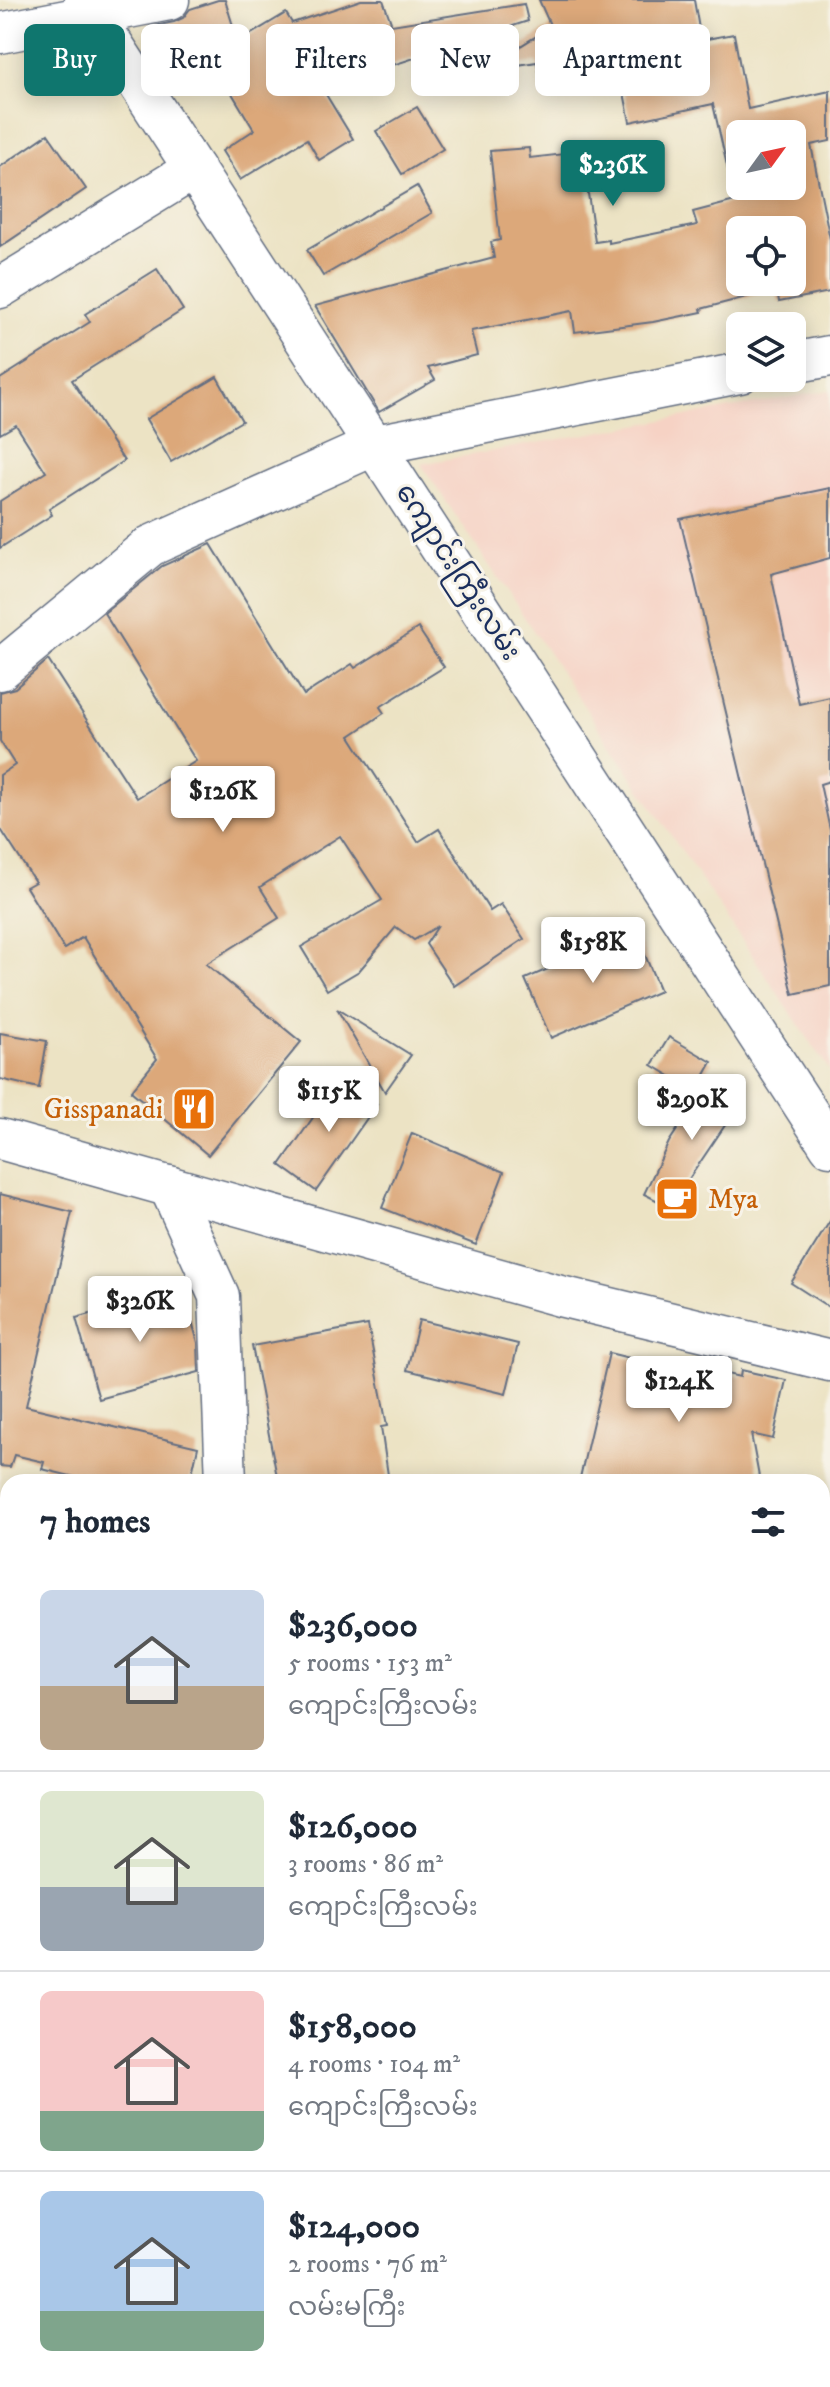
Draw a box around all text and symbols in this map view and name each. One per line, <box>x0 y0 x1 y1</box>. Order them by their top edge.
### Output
chip: Buy <box>24 24 125 96</box>
chip: Rent <box>141 24 250 96</box>
chip: Filters <box>266 24 395 96</box>
chip: New <box>411 24 519 96</box>
chip: Apartment <box>535 24 710 96</box>
north arrow <box>726 120 806 200</box>
map controls <box>726 120 806 392</box>
pin: $236K <box>557 140 669 208</box>
text: $236K <box>579 149 647 182</box>
button: locate <box>726 216 806 296</box>
button: layers <box>726 312 806 392</box>
street label: ကျောင်းကြီးလမ်း <box>384 476 530 669</box>
pin: $126K <box>167 766 279 834</box>
text: $126K <box>189 775 257 808</box>
pin: $158K <box>537 917 649 985</box>
text: $158K <box>559 926 627 959</box>
pin: $115K <box>273 1066 385 1134</box>
pin: $290K <box>636 1074 748 1142</box>
text: $115K <box>297 1075 361 1108</box>
text: $290K <box>656 1083 728 1116</box>
restaurant icon: Gisspanadi <box>170 1085 218 1133</box>
place label: Gisspanadi <box>44 1092 163 1127</box>
cafe icon: Mya <box>653 1175 701 1223</box>
place label: Mya <box>708 1182 758 1217</box>
pin: $326K <box>84 1276 196 1344</box>
text: $326K <box>106 1285 174 1318</box>
pin: $124K <box>623 1356 735 1424</box>
text: $124K <box>644 1365 714 1398</box>
icon: filters <box>746 1500 790 1544</box>
text: 7 homes <box>40 1501 150 1543</box>
text: $236,000 <box>288 1605 418 1647</box>
icon: home <box>104 1622 200 1718</box>
text: 5 rooms · 153 m² <box>288 1647 452 1680</box>
text: ကျောင်းကြီးလမ်း <box>288 1690 478 1723</box>
text: $126,000 <box>288 1806 417 1848</box>
icon: home <box>104 1823 200 1919</box>
text: 3 rooms · 86 m² <box>288 1848 443 1881</box>
text: ကျောင်းကြီးလမ်း <box>288 1891 478 1924</box>
text: $158,000 <box>288 2006 417 2048</box>
icon: home <box>104 2023 200 2119</box>
text: 4 rooms · 104 m² <box>288 2048 460 2081</box>
text: ကျောင်းကြီးလမ်း <box>288 2091 478 2124</box>
text: $124,000 <box>288 2206 420 2248</box>
icon: home <box>104 2223 200 2319</box>
text: 2 rooms · 76 m² <box>288 2248 447 2281</box>
text: လမ်းမကြီး <box>288 2291 406 2324</box>

